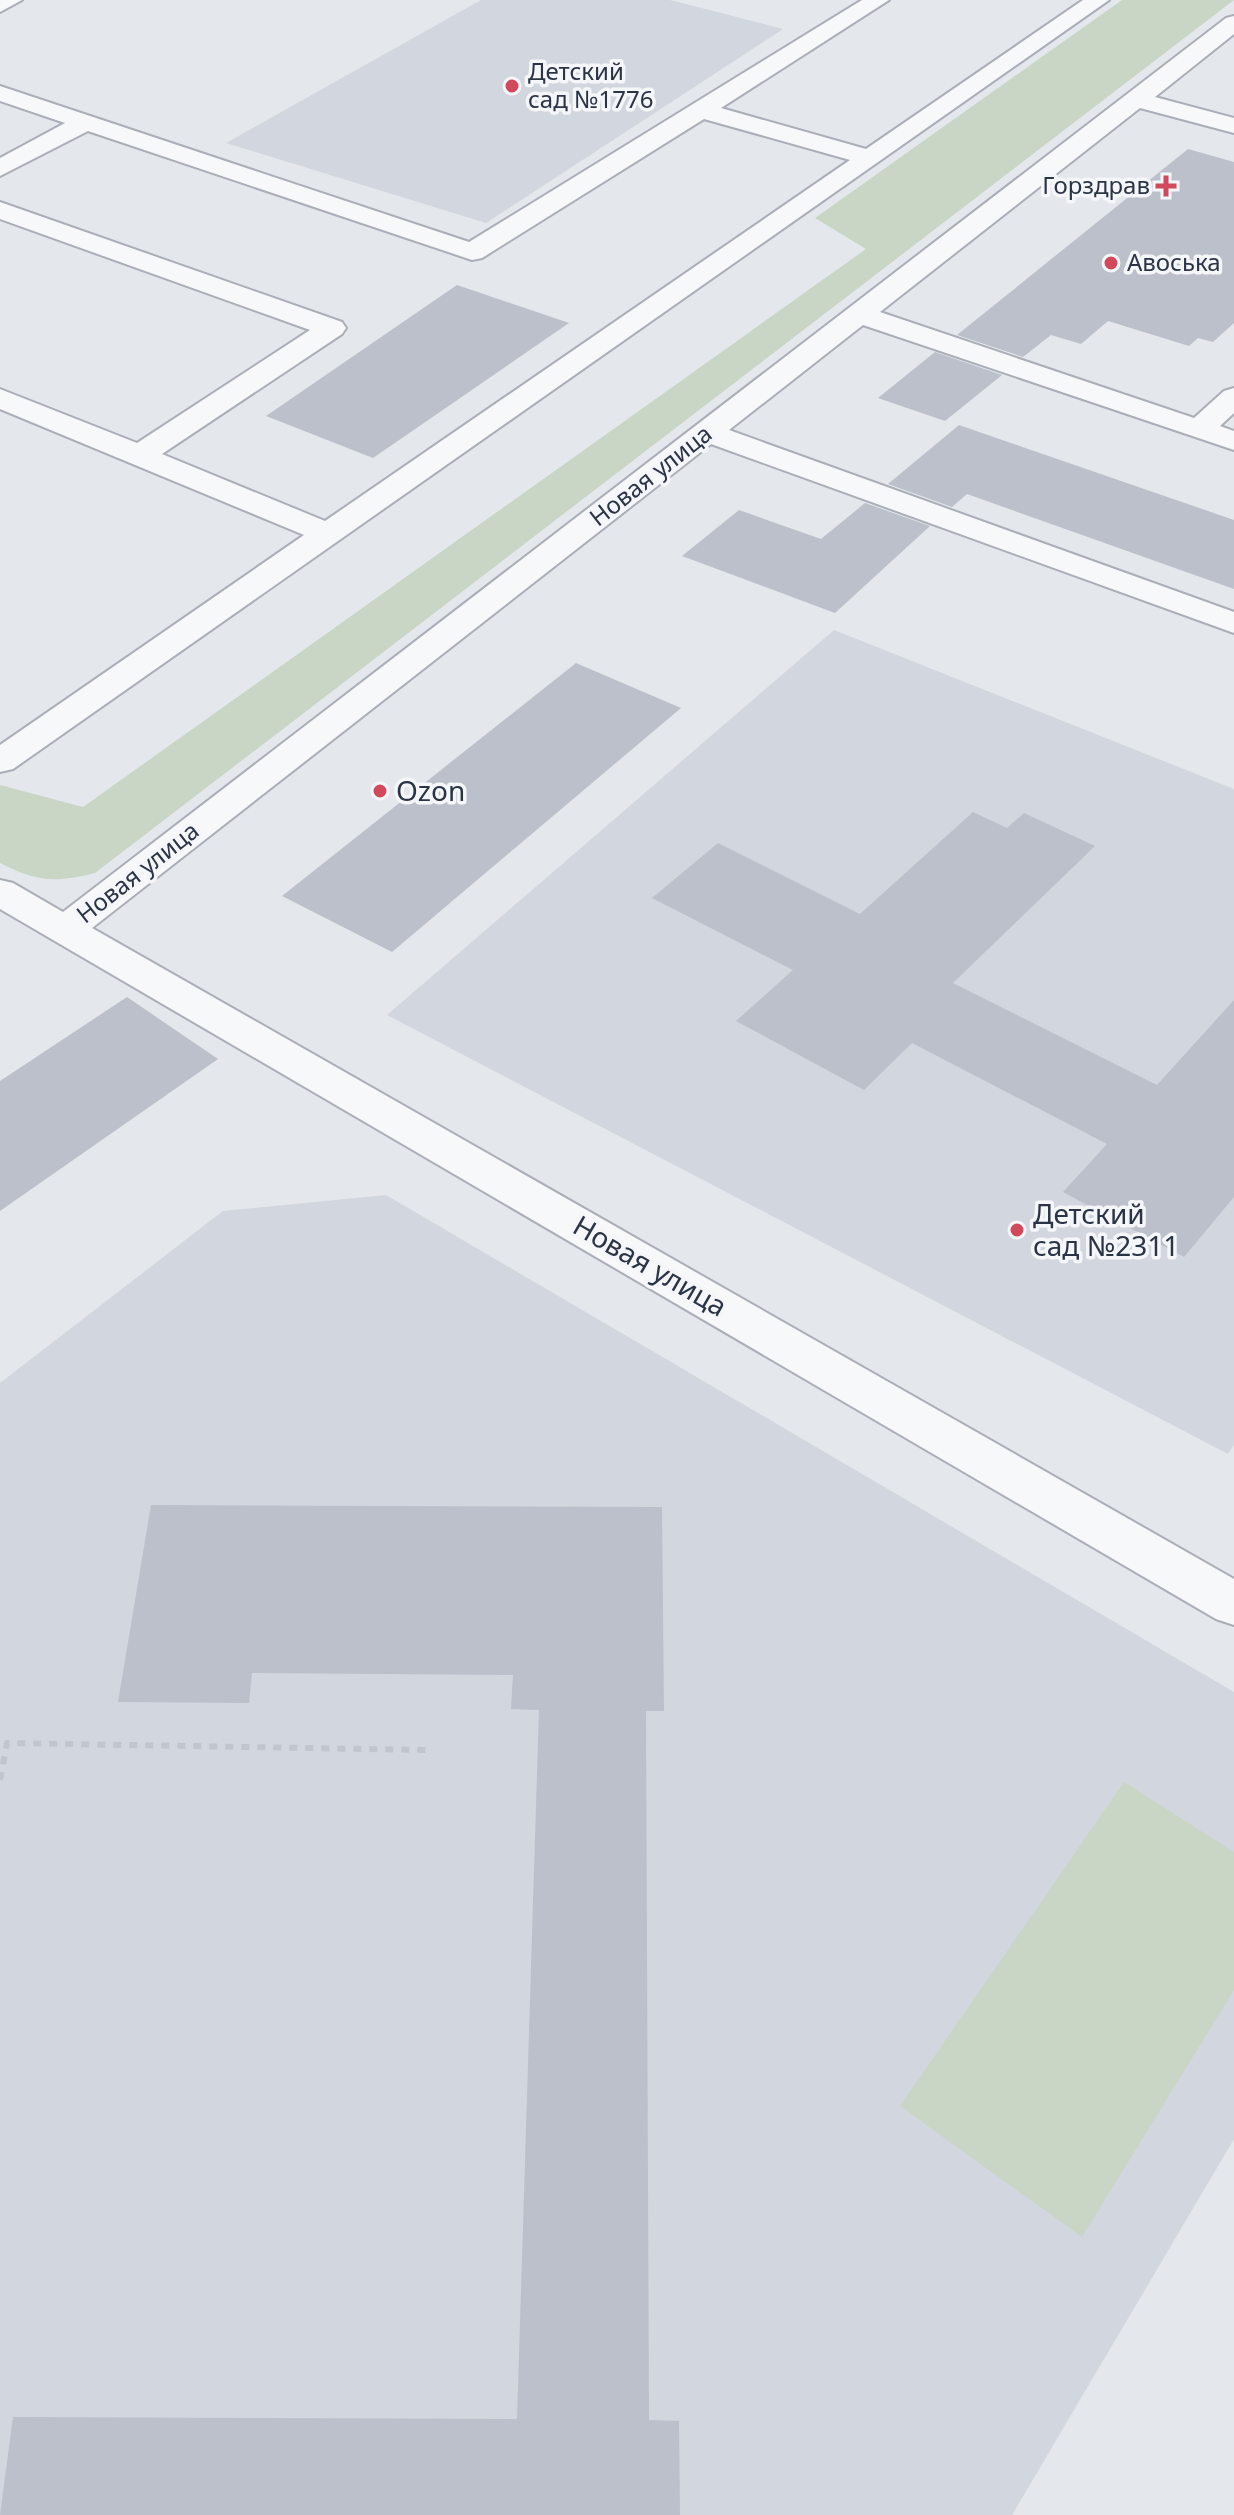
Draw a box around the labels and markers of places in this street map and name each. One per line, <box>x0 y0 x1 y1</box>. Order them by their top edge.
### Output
place label: Детский сад №1776 <box>528 54 653 115</box>
marker: Детский сад №1776 <box>503 77 521 95</box>
place label: Горздрав <box>1042 168 1150 201</box>
marker: Горздрав <box>1157 177 1175 195</box>
place label: Авоська <box>1127 245 1221 278</box>
marker: Авоська <box>1102 254 1120 272</box>
place label: Ozon <box>396 771 465 809</box>
marker: Ozon <box>371 782 389 800</box>
place label: Детский сад №2311 <box>1033 1194 1179 1264</box>
marker: Детский сад №2311 <box>1008 1221 1026 1239</box>

